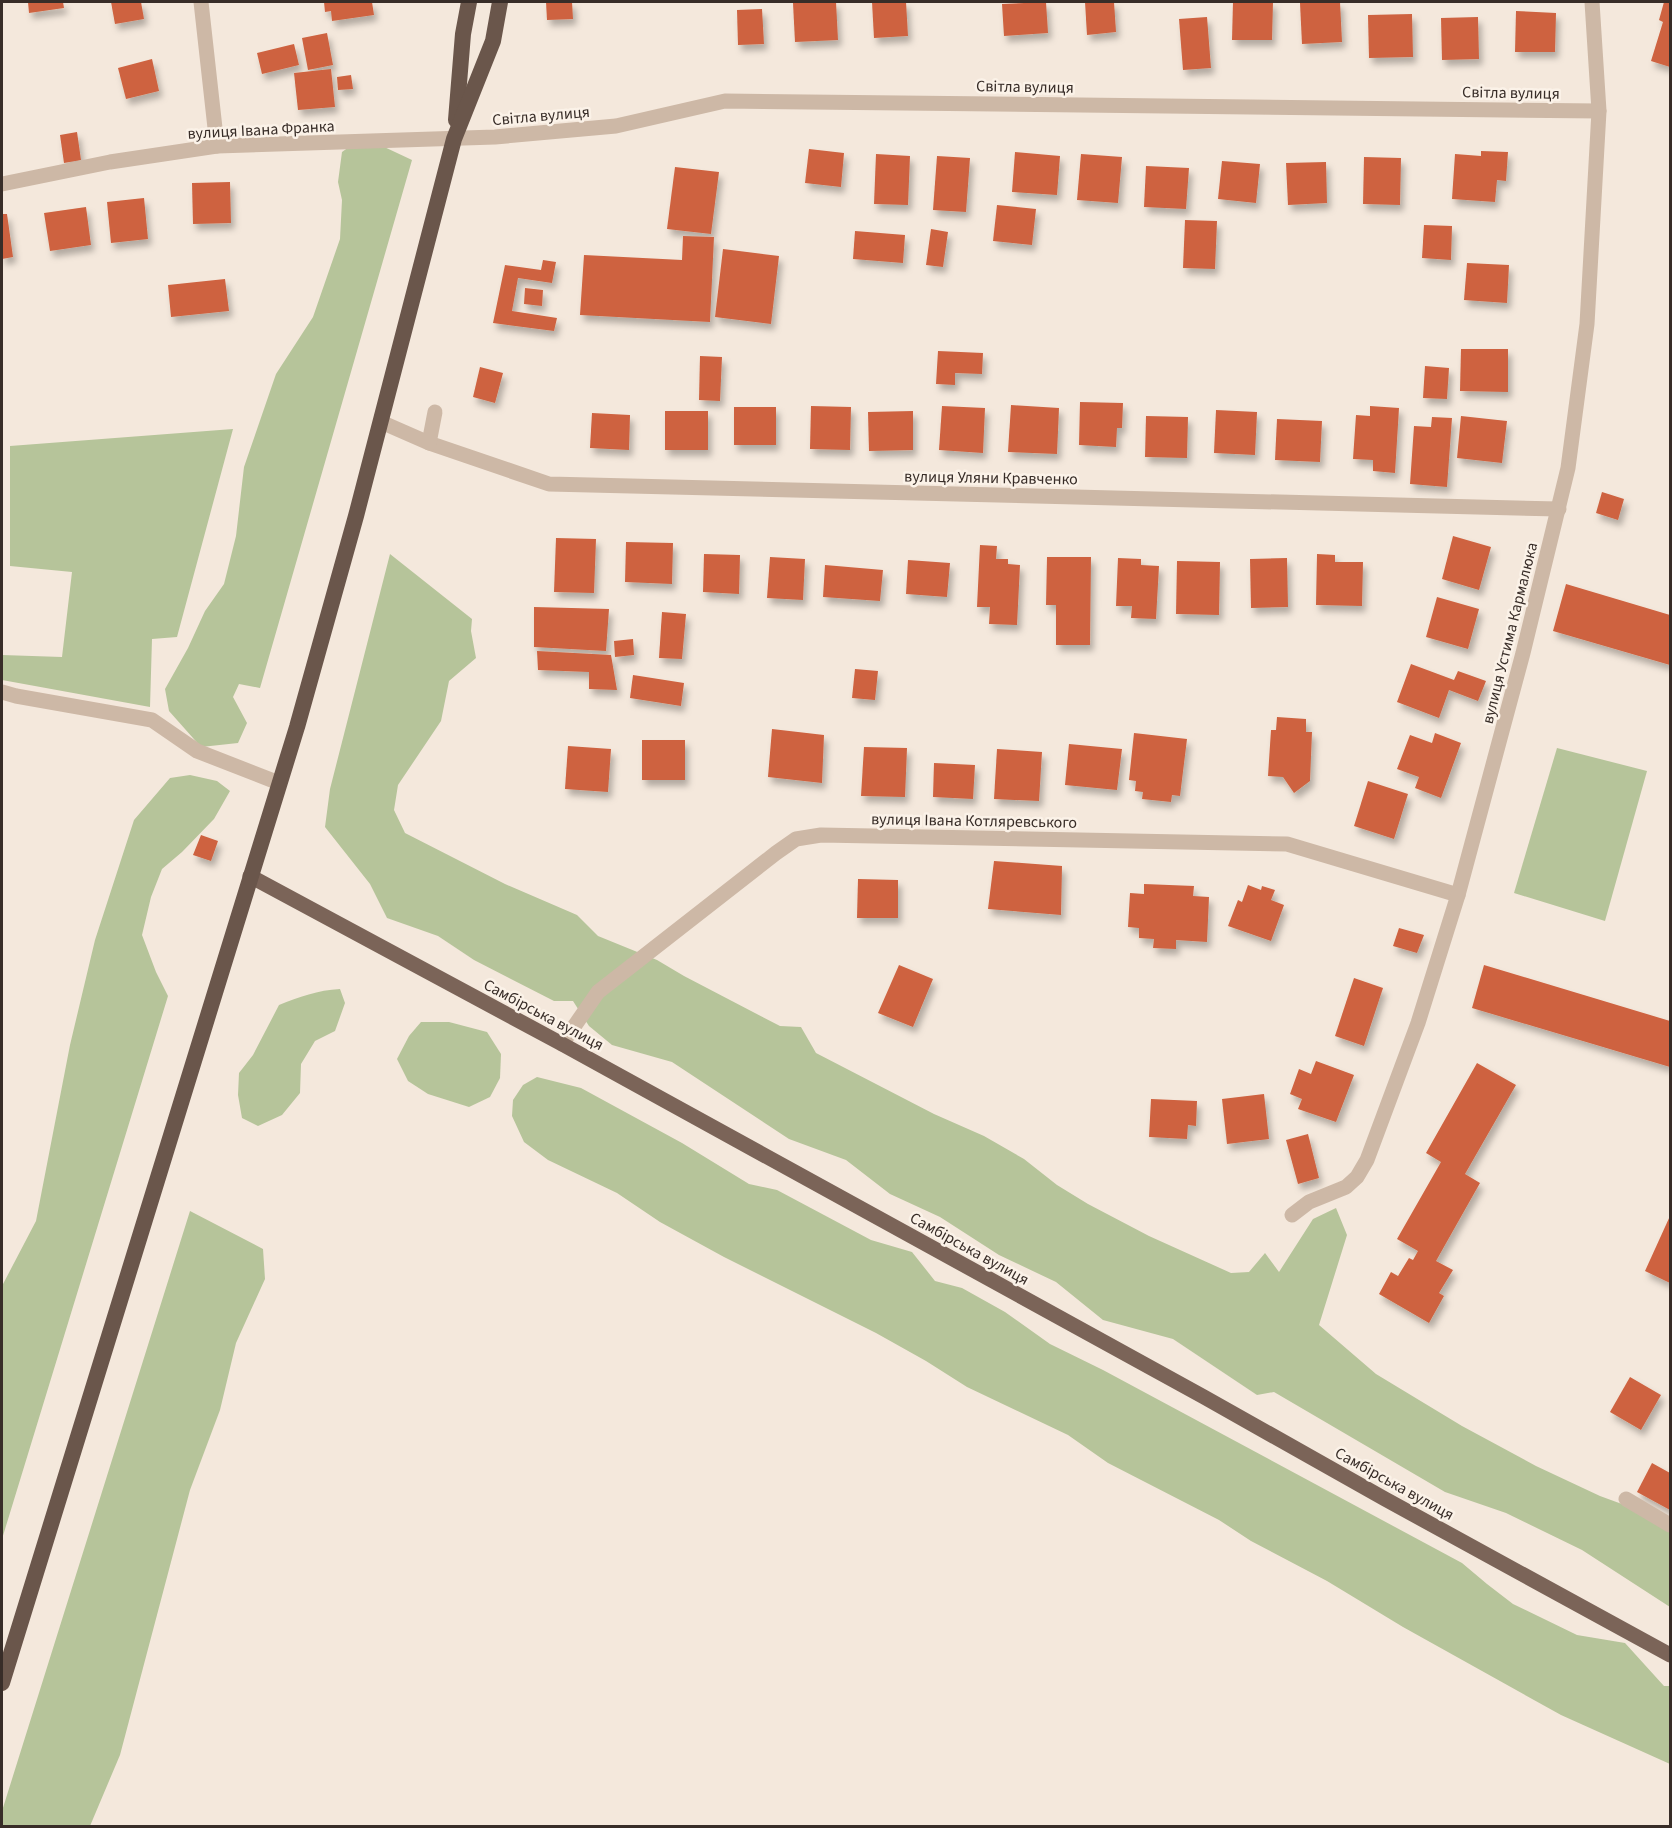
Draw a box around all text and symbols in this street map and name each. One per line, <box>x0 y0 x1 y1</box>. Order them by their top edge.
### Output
street label: Світла вулиця <box>976 75 1074 99</box>
street label: Світла вулиця <box>1462 81 1560 105</box>
street label: Світла вулиця <box>491 101 591 131</box>
street label: вулиця Івана Франка <box>187 115 335 145</box>
street label: вулиця Уляни Кравченко <box>904 465 1078 491</box>
street label: вулиця Устима Кармалюка <box>1477 540 1543 726</box>
street label: вулиця Івана Котляревського <box>871 808 1077 834</box>
street label: Самбірська вулиця <box>480 974 607 1056</box>
street label: Самбірська вулиця <box>906 1207 1033 1291</box>
street label: Самбірська вулиця <box>1331 1442 1458 1526</box>

